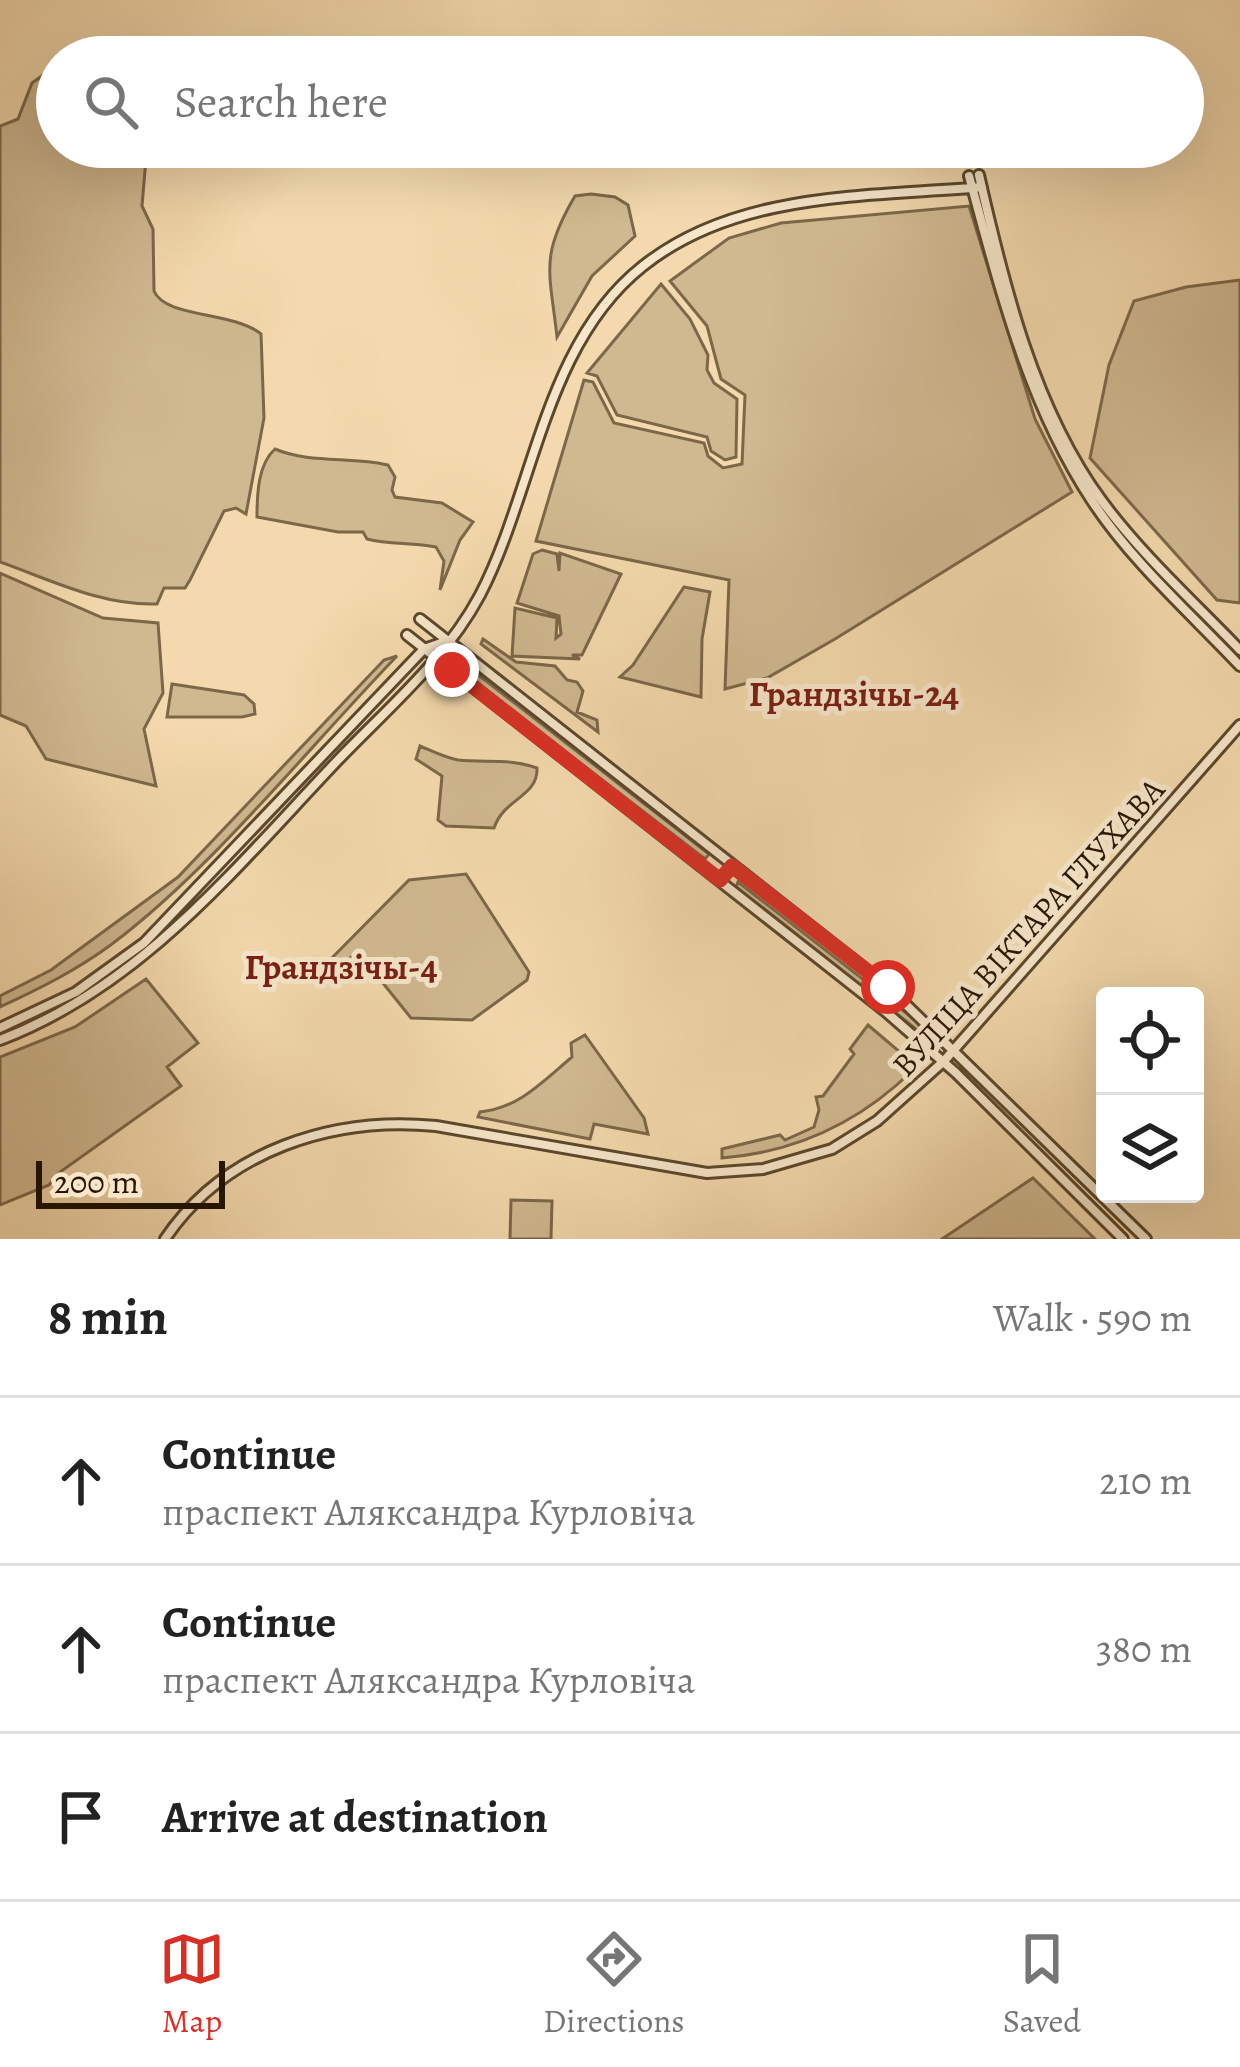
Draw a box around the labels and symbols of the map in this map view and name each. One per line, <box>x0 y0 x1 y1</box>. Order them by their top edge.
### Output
route end <box>425 643 479 697</box>
district label: Грандзічы-24 <box>749 669 959 718</box>
street label: ВУЛІЦА ВІКТАРА ГЛУХАВА <box>882 767 1175 1086</box>
district label: Грандзічы-4 <box>244 942 438 991</box>
route start <box>861 960 915 1014</box>
scale bar <box>36 1155 225 1208</box>

